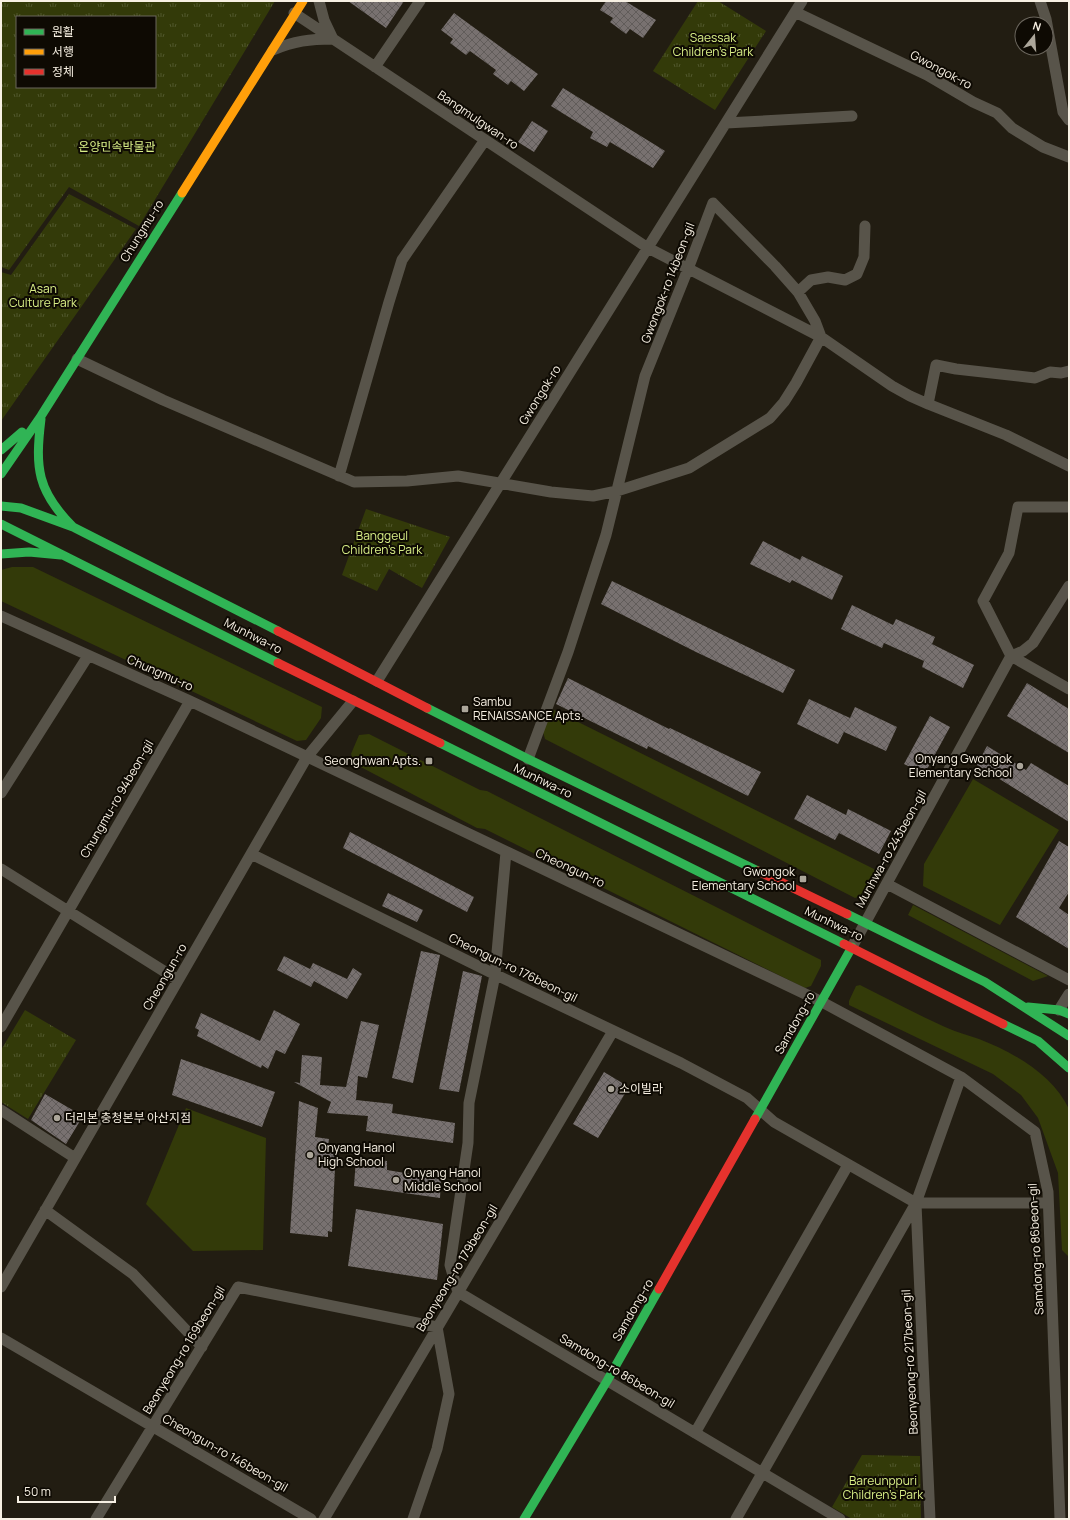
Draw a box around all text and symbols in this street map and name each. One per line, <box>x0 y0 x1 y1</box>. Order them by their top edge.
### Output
legend <box>16 16 156 88</box>
north arrow <box>1014 16 1054 56</box>
text: N <box>1031 18 1043 34</box>
text: 원활 <box>52 23 74 40</box>
park label: Saessak Children's Park <box>673 29 754 60</box>
text: 서행 <box>52 43 74 60</box>
street label: Gwongok-ro <box>907 46 975 93</box>
text: 정체 <box>52 63 74 80</box>
street label: Bangmulgwan-ro <box>434 86 522 153</box>
park label: 온양민속박물관 <box>78 138 156 155</box>
street label: Chungmu-ro <box>116 196 168 265</box>
street label: Gwongok-ro 14beon-gil <box>637 220 698 346</box>
park label: Asan Culture Park <box>9 280 78 311</box>
street label: Gwongok-ro <box>514 361 565 428</box>
park label: Banggeul Children's Park <box>342 527 423 558</box>
street label: Munhwa-ro <box>221 614 285 658</box>
street label: Chungmu-ro <box>124 650 196 695</box>
place label: Sambu RENAISSANCE Apts. <box>473 693 584 724</box>
marker: Sambu RENAISSANCE Apts. <box>460 704 470 714</box>
street label: Chungmu-ro 94beon-gil <box>76 737 157 861</box>
place label: Onyang Gwongok Elementary School <box>909 750 1013 781</box>
place label: Seonghwan Apts. <box>324 752 421 769</box>
marker: Seonghwan Apts. <box>424 756 434 766</box>
street label: Munhwa-ro <box>511 759 575 802</box>
marker: Onyang Gwongok Elementary School <box>1015 761 1025 771</box>
street label: Munhwa-ro 243beon-gil <box>851 787 930 911</box>
street label: Cheongun-ro <box>533 844 608 891</box>
place label: Gwongok Elementary School <box>692 863 796 894</box>
marker: Gwongok Elementary School <box>798 874 808 884</box>
street label: Munhwa-ro <box>802 902 866 945</box>
street label: Cheongun-ro 176beon-gil <box>446 929 580 1006</box>
street label: Cheongun-ro <box>139 940 191 1013</box>
street label: Samdong-ro <box>770 988 819 1057</box>
place label: 소이빌라 <box>619 1080 663 1097</box>
marker: 소이빌라 <box>606 1084 616 1094</box>
place label: 더리본 충청본부 아산지점 <box>65 1109 191 1126</box>
marker: 더리본 충청본부 아산지점 <box>52 1113 62 1123</box>
place label: Onyang Hanol High School <box>318 1139 395 1170</box>
marker: Onyang Hanol High School <box>305 1150 315 1160</box>
place label: Onyang Hanol Middle School <box>404 1164 482 1195</box>
marker: Onyang Hanol Middle School <box>391 1175 401 1185</box>
street label: Samdong-ro 86beon-gil <box>1024 1183 1047 1315</box>
street label: Beonyeong-ro 179beon-gil <box>412 1201 501 1335</box>
street label: Samdong-ro <box>608 1276 657 1344</box>
street label: Beonyeong-ro 169beon-gil <box>138 1282 229 1417</box>
street label: Beonyeong-ro 217beon-gil <box>897 1289 922 1435</box>
street label: Samdong-ro 86beon-gil <box>556 1329 678 1412</box>
street label: Cheongun-ro 146beon-gil <box>159 1410 291 1496</box>
park label: Bareunppuri Children's Park <box>843 1472 924 1503</box>
scale bar <box>18 1478 115 1504</box>
text: 50 m <box>24 1483 51 1500</box>

